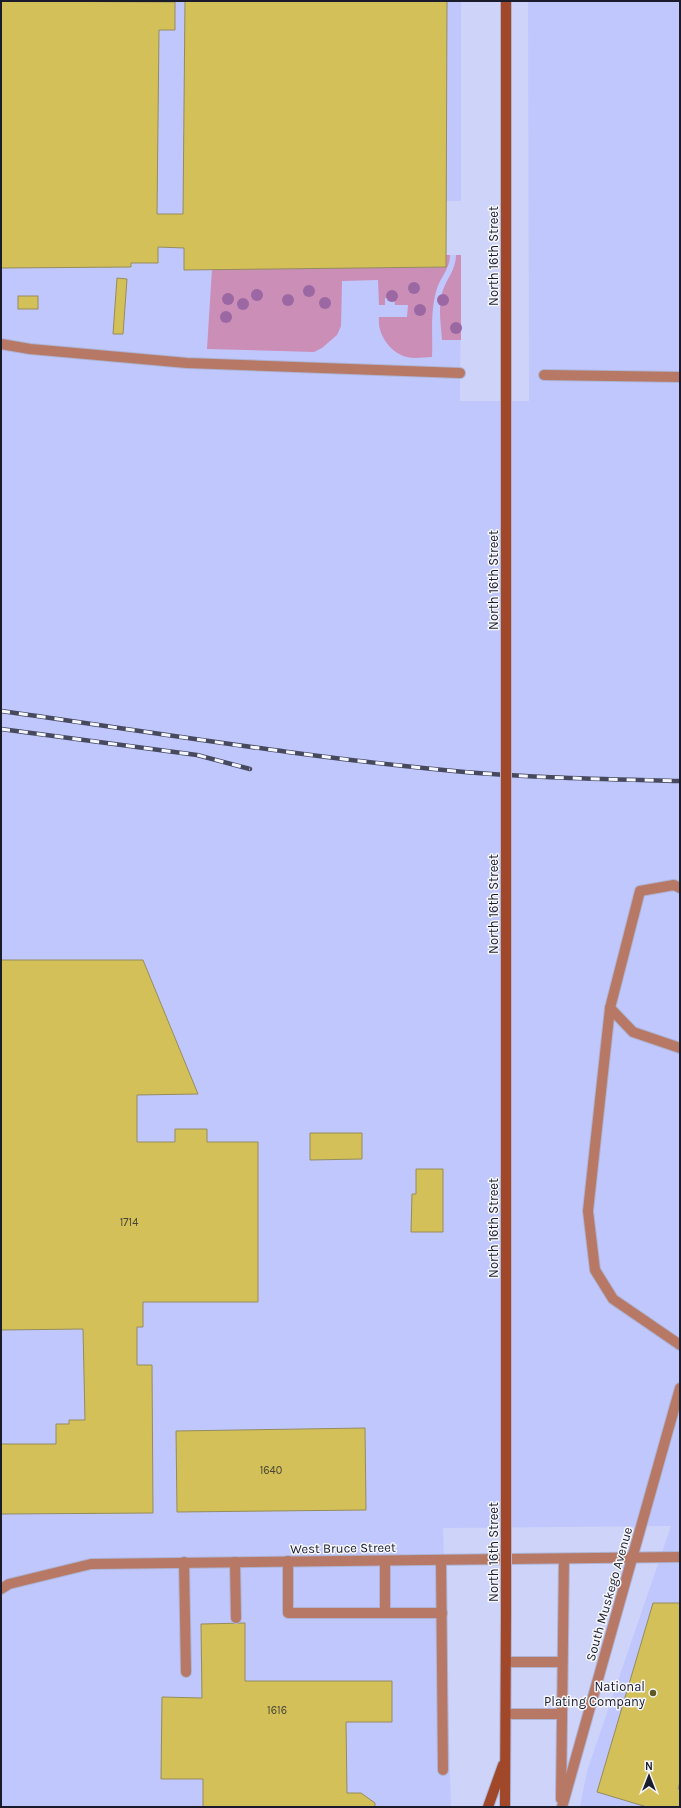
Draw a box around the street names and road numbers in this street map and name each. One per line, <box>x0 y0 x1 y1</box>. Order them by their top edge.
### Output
street label: North 16th Street <box>486 206 501 306</box>
street label: North 16th Street <box>486 530 501 630</box>
street label: North 16th Street <box>486 854 501 954</box>
street label: North 16th Street <box>486 1178 501 1278</box>
street label: North 16th Street <box>486 1502 501 1602</box>
street label: South Muskego Avenue <box>583 1525 635 1663</box>
street label: West Bruce Street <box>290 1540 396 1556</box>

